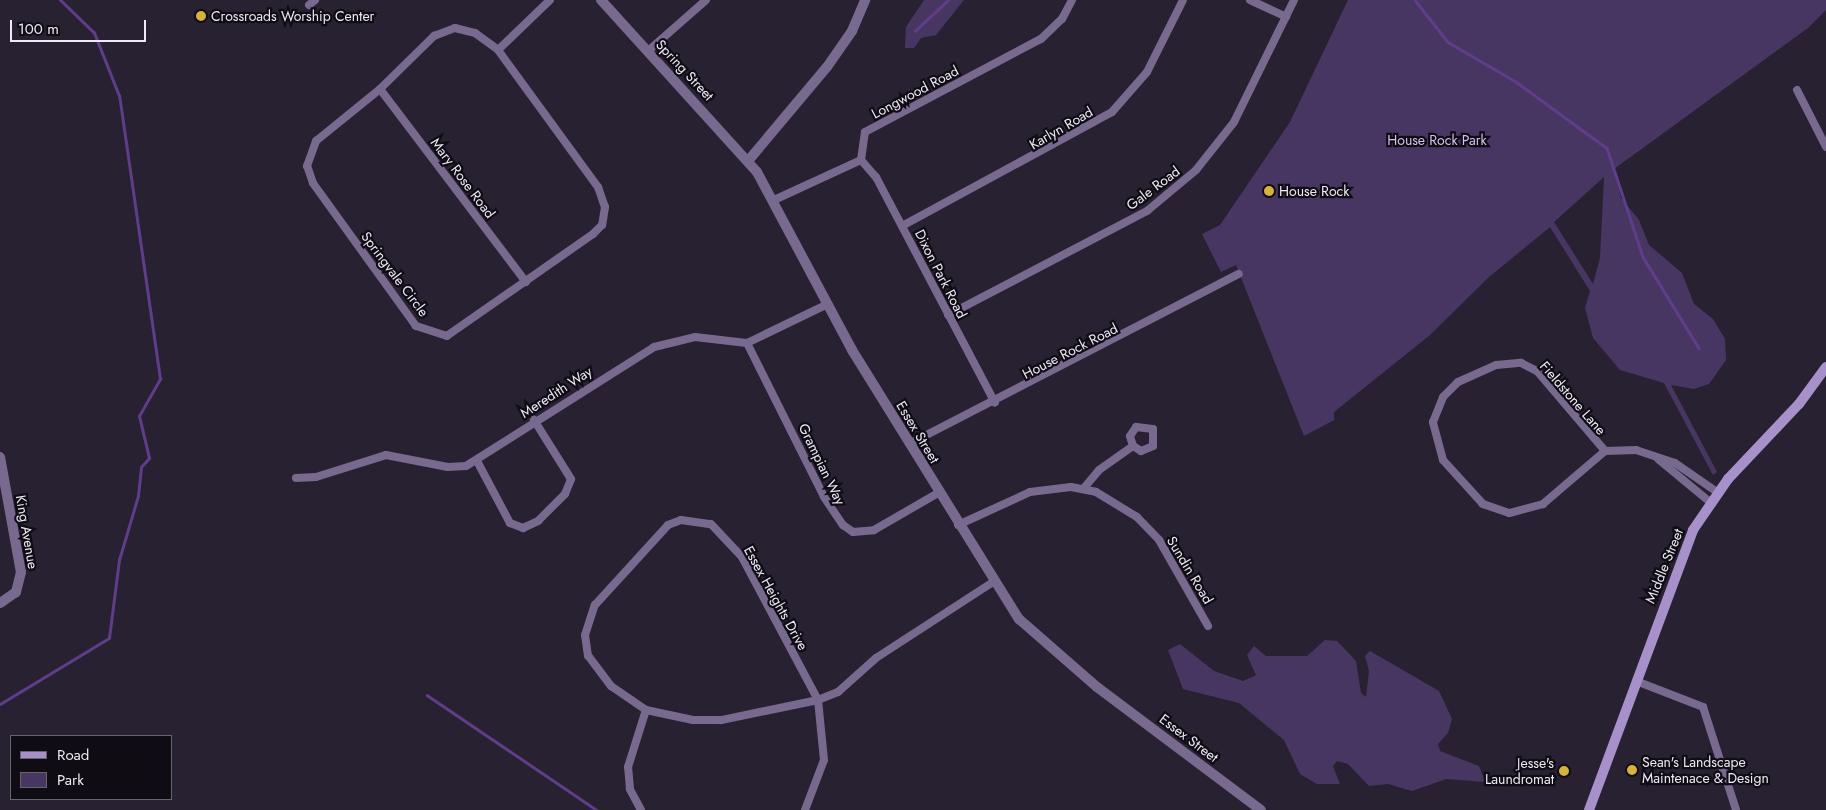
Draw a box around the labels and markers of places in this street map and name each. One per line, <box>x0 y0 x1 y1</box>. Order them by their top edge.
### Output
place label: Crossroads Worship Center <box>211 8 374 24</box>
marker: Crossroads Worship Center <box>195 10 207 22</box>
place label: House Rock <box>1279 183 1349 199</box>
marker: House Rock <box>1263 185 1275 197</box>
place label: Sean's Landscape Maintenace & Design <box>1642 754 1769 786</box>
place label: Jesse's Laundromat <box>1485 755 1554 788</box>
marker: Sean's Landscape Maintenace & Design <box>1626 764 1638 776</box>
marker: Jesse's Laundromat <box>1558 765 1570 777</box>

